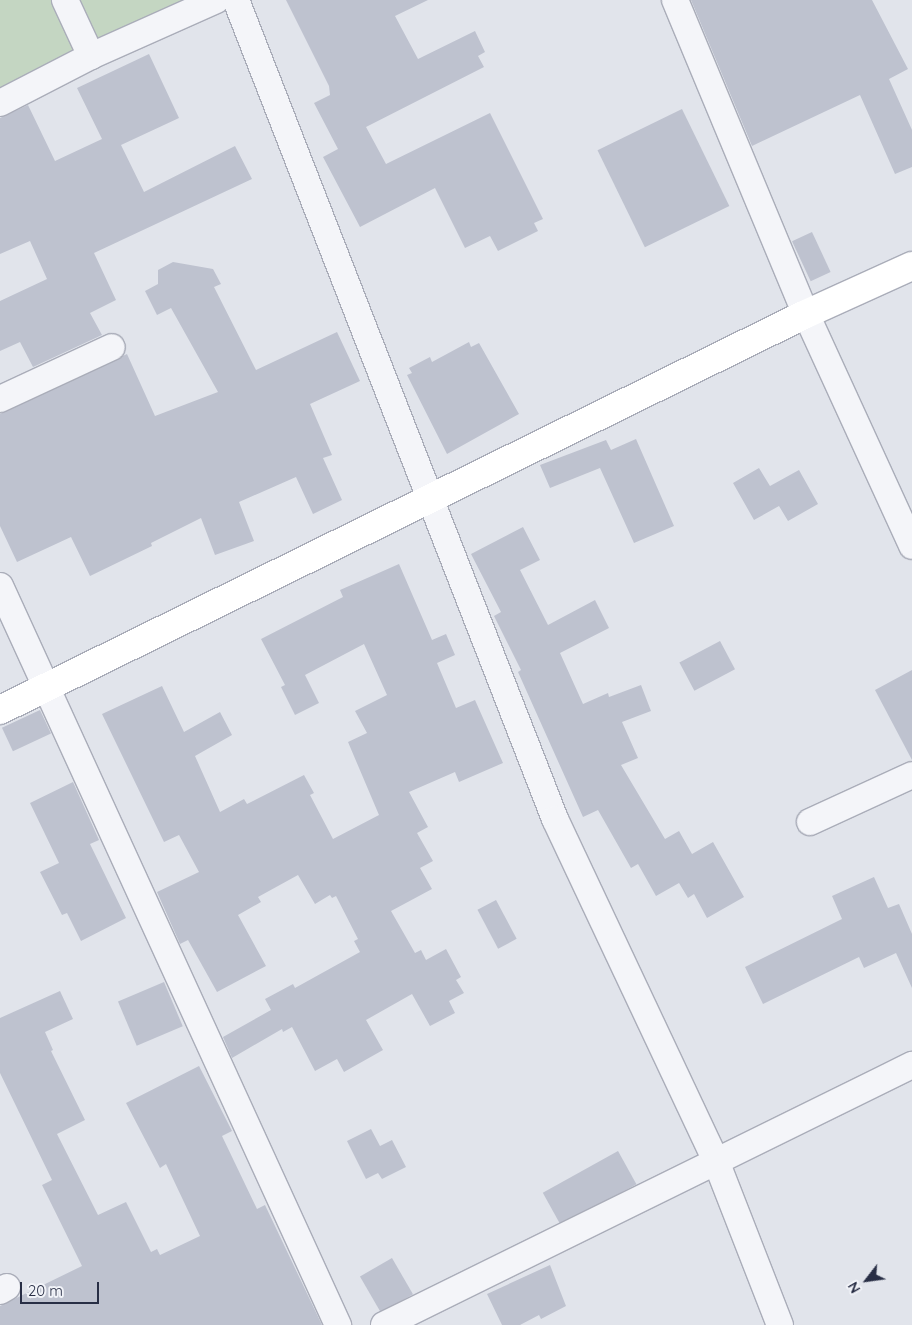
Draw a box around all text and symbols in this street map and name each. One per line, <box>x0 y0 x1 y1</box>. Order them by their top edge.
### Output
north arrow <box>842 1255 892 1305</box>
scale bar <box>22 1272 101 1304</box>
text: N <box>844 1279 864 1296</box>
text: 20 m <box>28 1281 63 1300</box>

